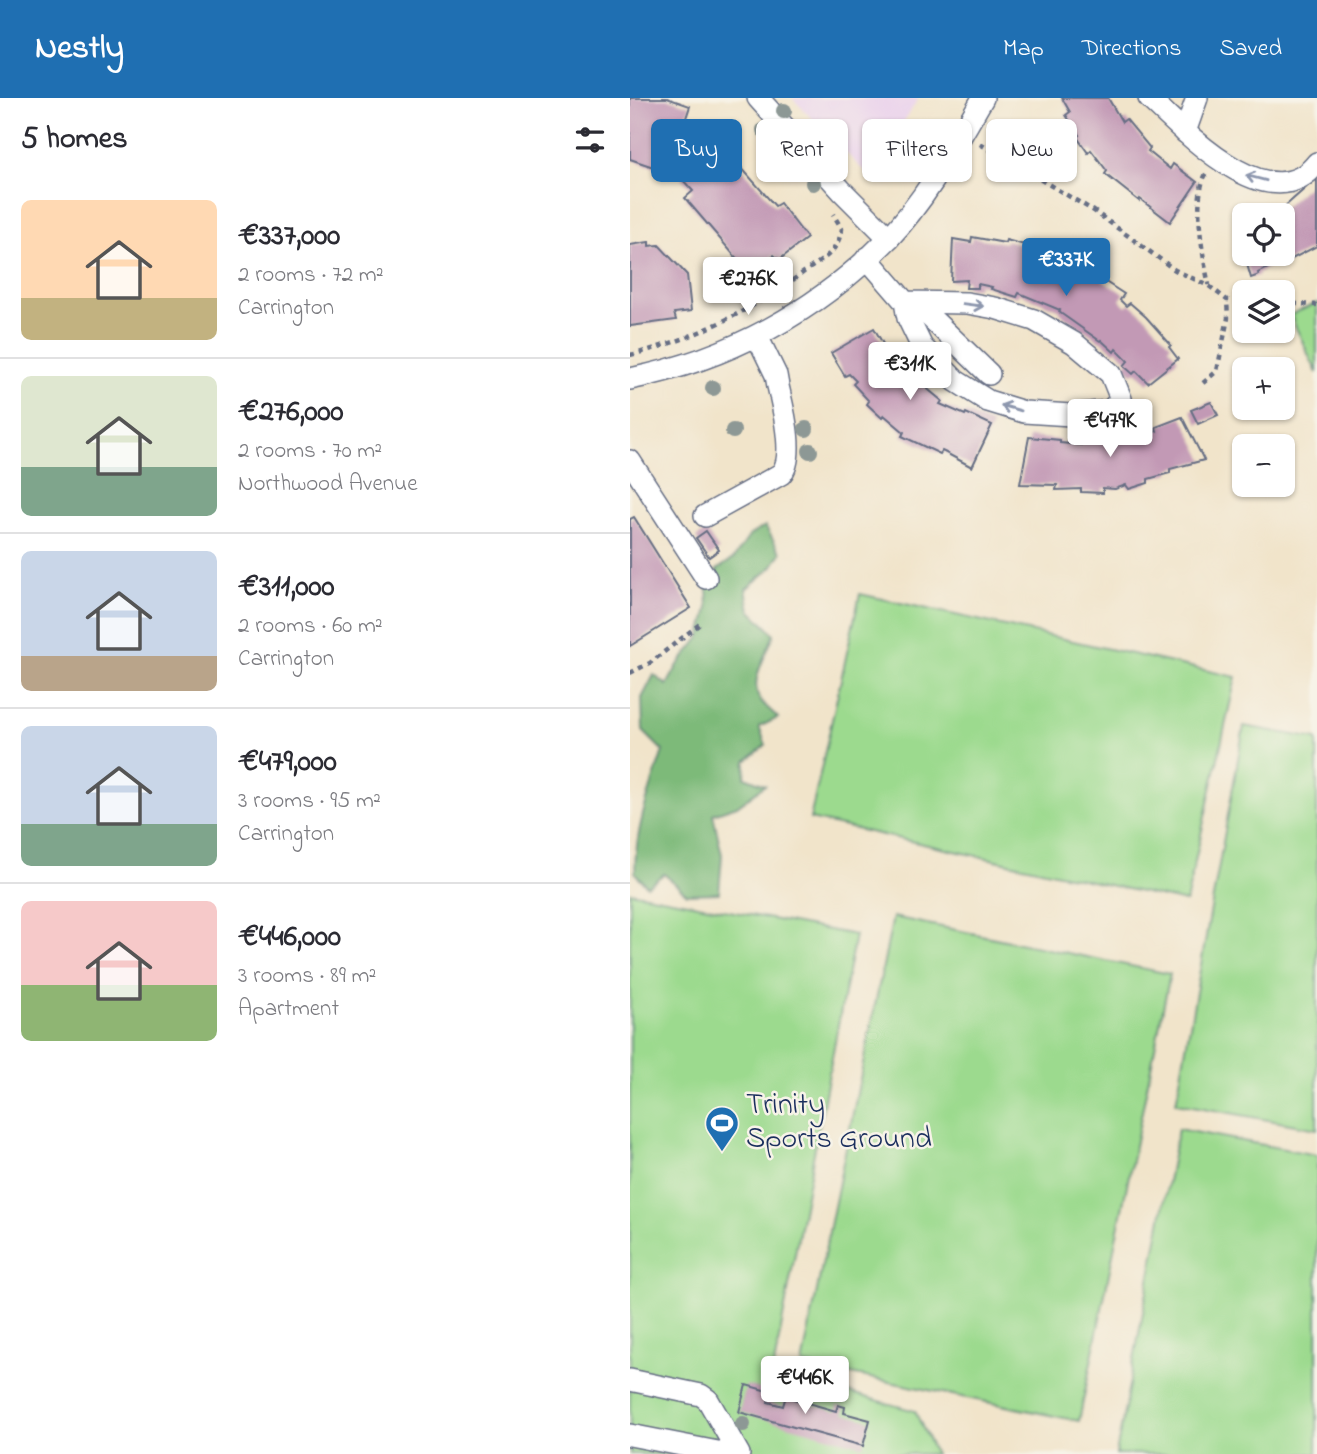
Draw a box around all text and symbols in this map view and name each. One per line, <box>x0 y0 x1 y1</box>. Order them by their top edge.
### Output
text: Nestly <box>35 25 124 73</box>
text: Map <box>1003 32 1044 67</box>
text: Directions <box>1082 32 1181 67</box>
text: Saved <box>1219 32 1282 67</box>
text: 5 homes <box>21 118 128 162</box>
chip: Buy <box>651 119 742 182</box>
chip: Rent <box>756 119 848 182</box>
chip: Filters <box>862 119 972 182</box>
chip: New <box>986 119 1077 182</box>
icon: filters <box>571 121 609 159</box>
one-way arrow <box>1245 171 1267 184</box>
map controls <box>1232 203 1295 497</box>
button: locate <box>1232 203 1295 266</box>
text: €337,000 <box>238 215 340 259</box>
icon: home <box>77 228 161 312</box>
pin: €337K <box>1017 238 1115 298</box>
text: €337K <box>1038 244 1094 277</box>
pin: €276K <box>699 258 797 317</box>
text: 2 rooms · 72 m² <box>238 259 384 292</box>
text: €276K <box>719 263 777 296</box>
button: layers <box>1232 280 1295 343</box>
text: Carrington <box>238 292 334 325</box>
one-way arrow <box>961 299 984 312</box>
pin: €311K <box>861 342 959 402</box>
text: €311K <box>884 348 936 381</box>
button: + <box>1232 357 1295 420</box>
text: €276,000 <box>238 391 343 435</box>
one-way arrow <box>1000 400 1022 413</box>
pin: €479K <box>1061 400 1159 459</box>
icon: home <box>77 404 161 488</box>
text: €479K <box>1083 405 1137 438</box>
button: − <box>1232 434 1295 497</box>
text: 2 rooms · 70 m² <box>238 435 382 468</box>
text: Northwood Avenue <box>238 468 418 501</box>
text: €311,000 <box>238 566 334 610</box>
icon: home <box>77 579 161 663</box>
text: 2 rooms · 60 m² <box>238 610 383 643</box>
text: Carrington <box>238 643 334 676</box>
text: €479,000 <box>238 741 337 785</box>
icon: home <box>77 754 161 838</box>
text: 3 rooms · 95 m² <box>238 785 381 818</box>
text: Carrington <box>238 818 334 851</box>
text: €446,000 <box>238 916 341 960</box>
icon: home <box>77 929 161 1013</box>
text: 3 rooms · 89 m² <box>238 960 376 993</box>
text: Apartment <box>238 993 339 1026</box>
place label: Trinity Sports Ground <box>746 1084 932 1162</box>
sports icon: Trinity Sports Ground <box>703 1104 741 1153</box>
pin: €446K <box>756 1356 854 1416</box>
text: €446K <box>777 1362 833 1395</box>

